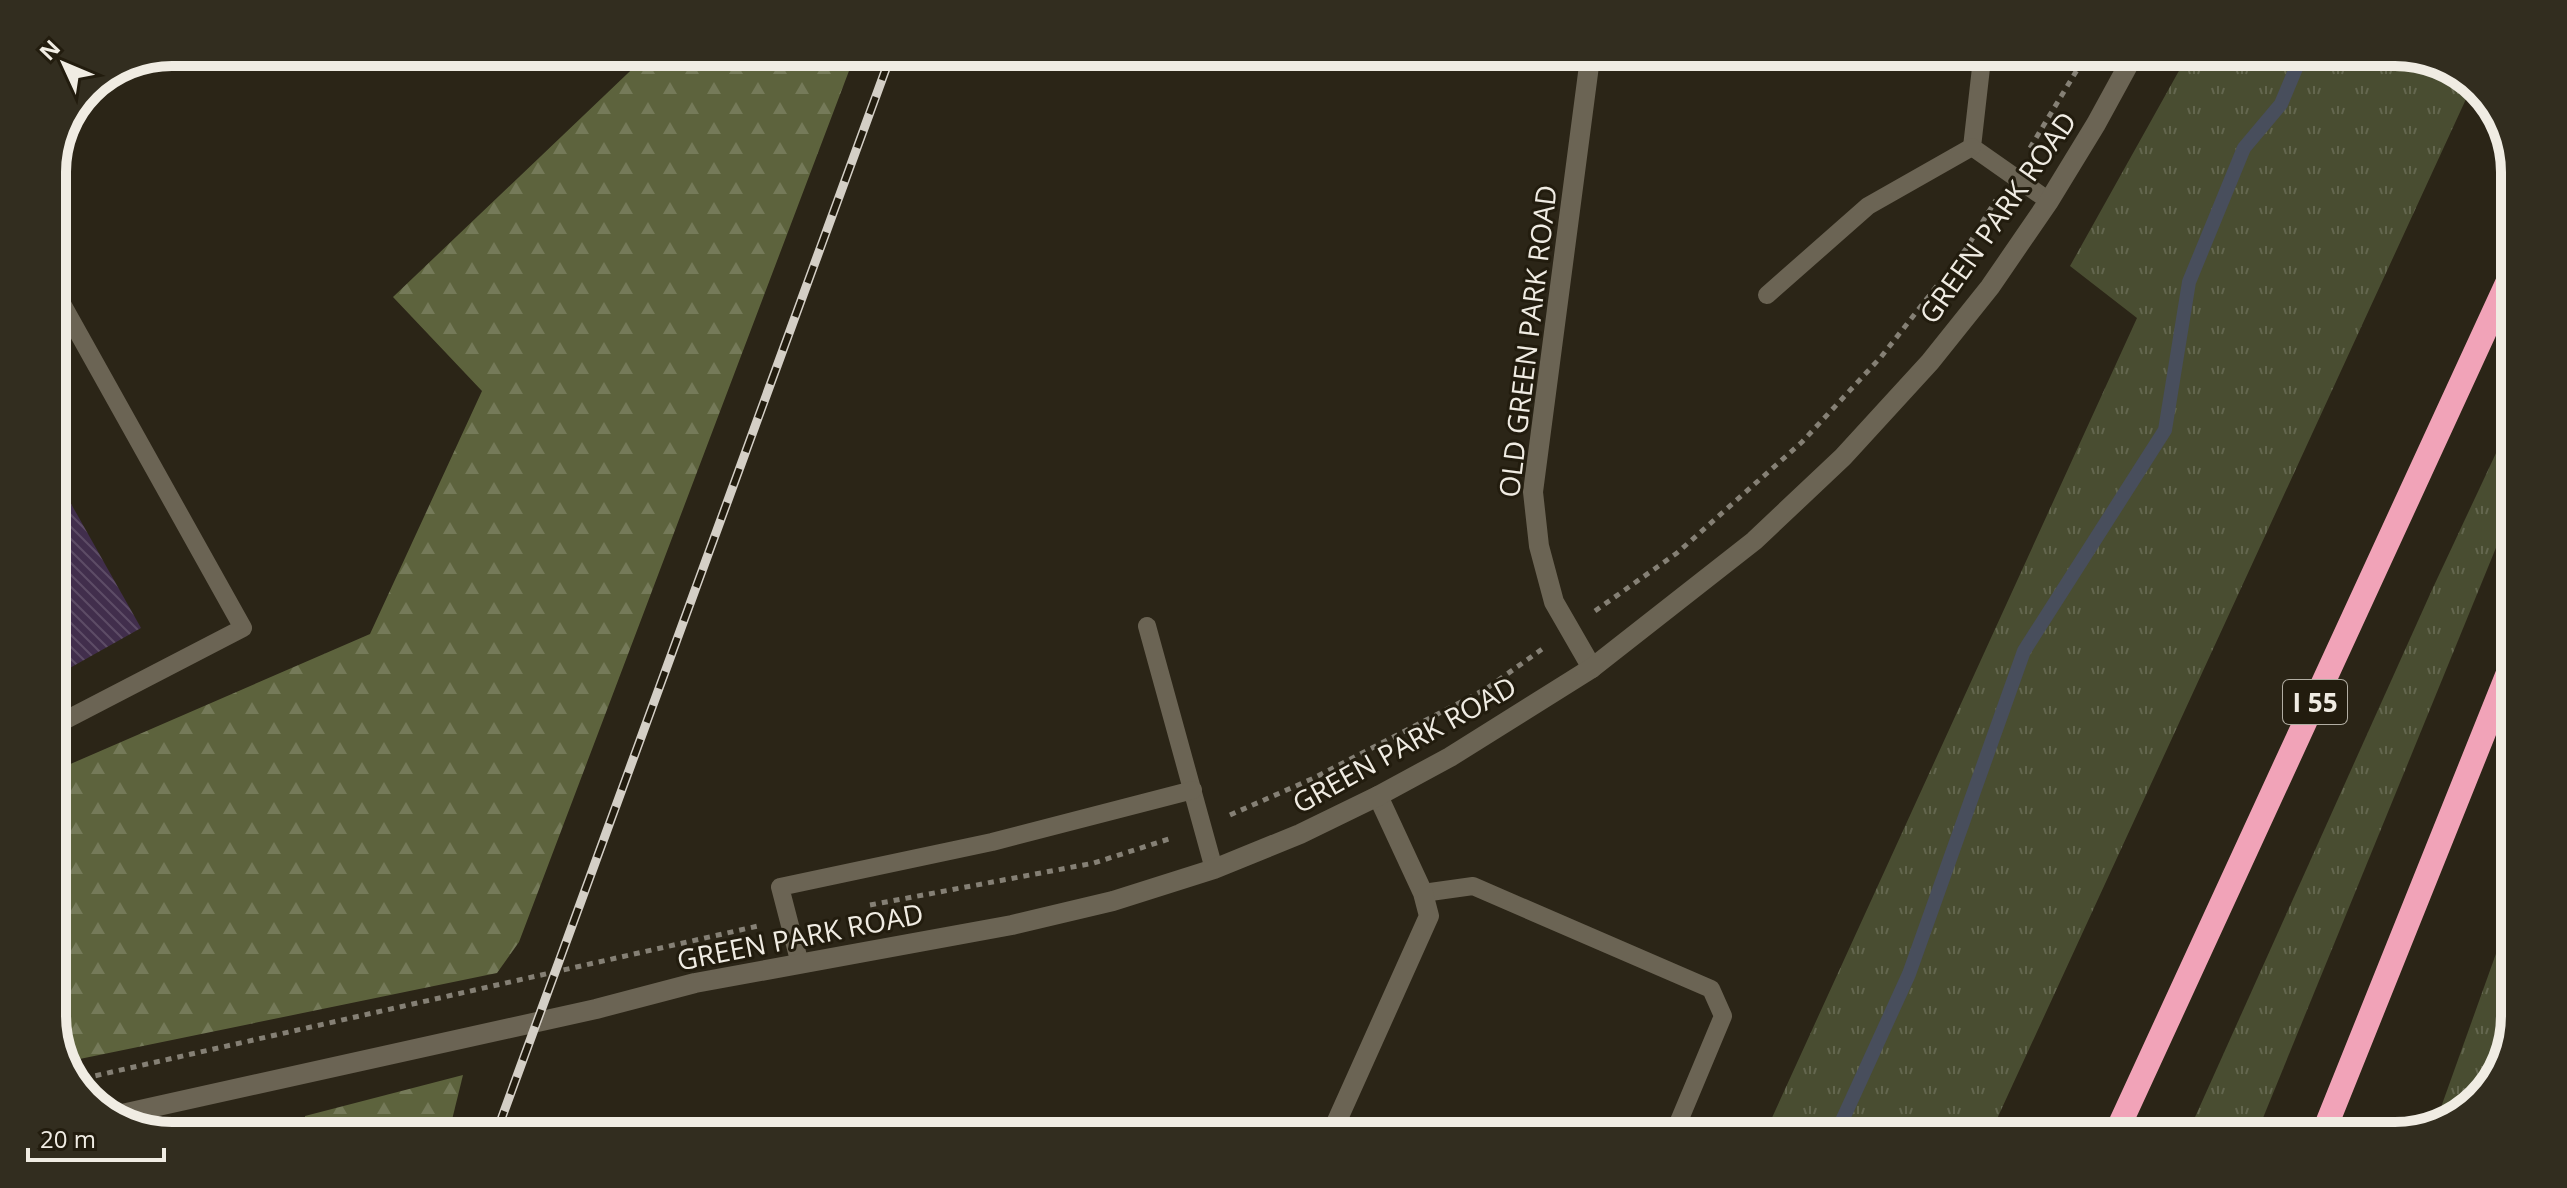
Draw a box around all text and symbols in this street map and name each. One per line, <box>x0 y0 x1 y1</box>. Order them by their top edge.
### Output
north arrow <box>24 24 104 104</box>
text: N <box>32 33 66 66</box>
street label: GREEN PARK ROAD <box>1910 104 2084 330</box>
street label: OLD GREEN PARK ROAD <box>1489 183 1565 499</box>
street label: GREEN PARK ROAD <box>1285 667 1523 821</box>
road number: I 55 <box>2283 680 2347 724</box>
street label: GREEN PARK ROAD <box>673 893 927 979</box>
scale bar <box>28 1112 164 1162</box>
text: 20 m <box>40 1122 96 1155</box>

